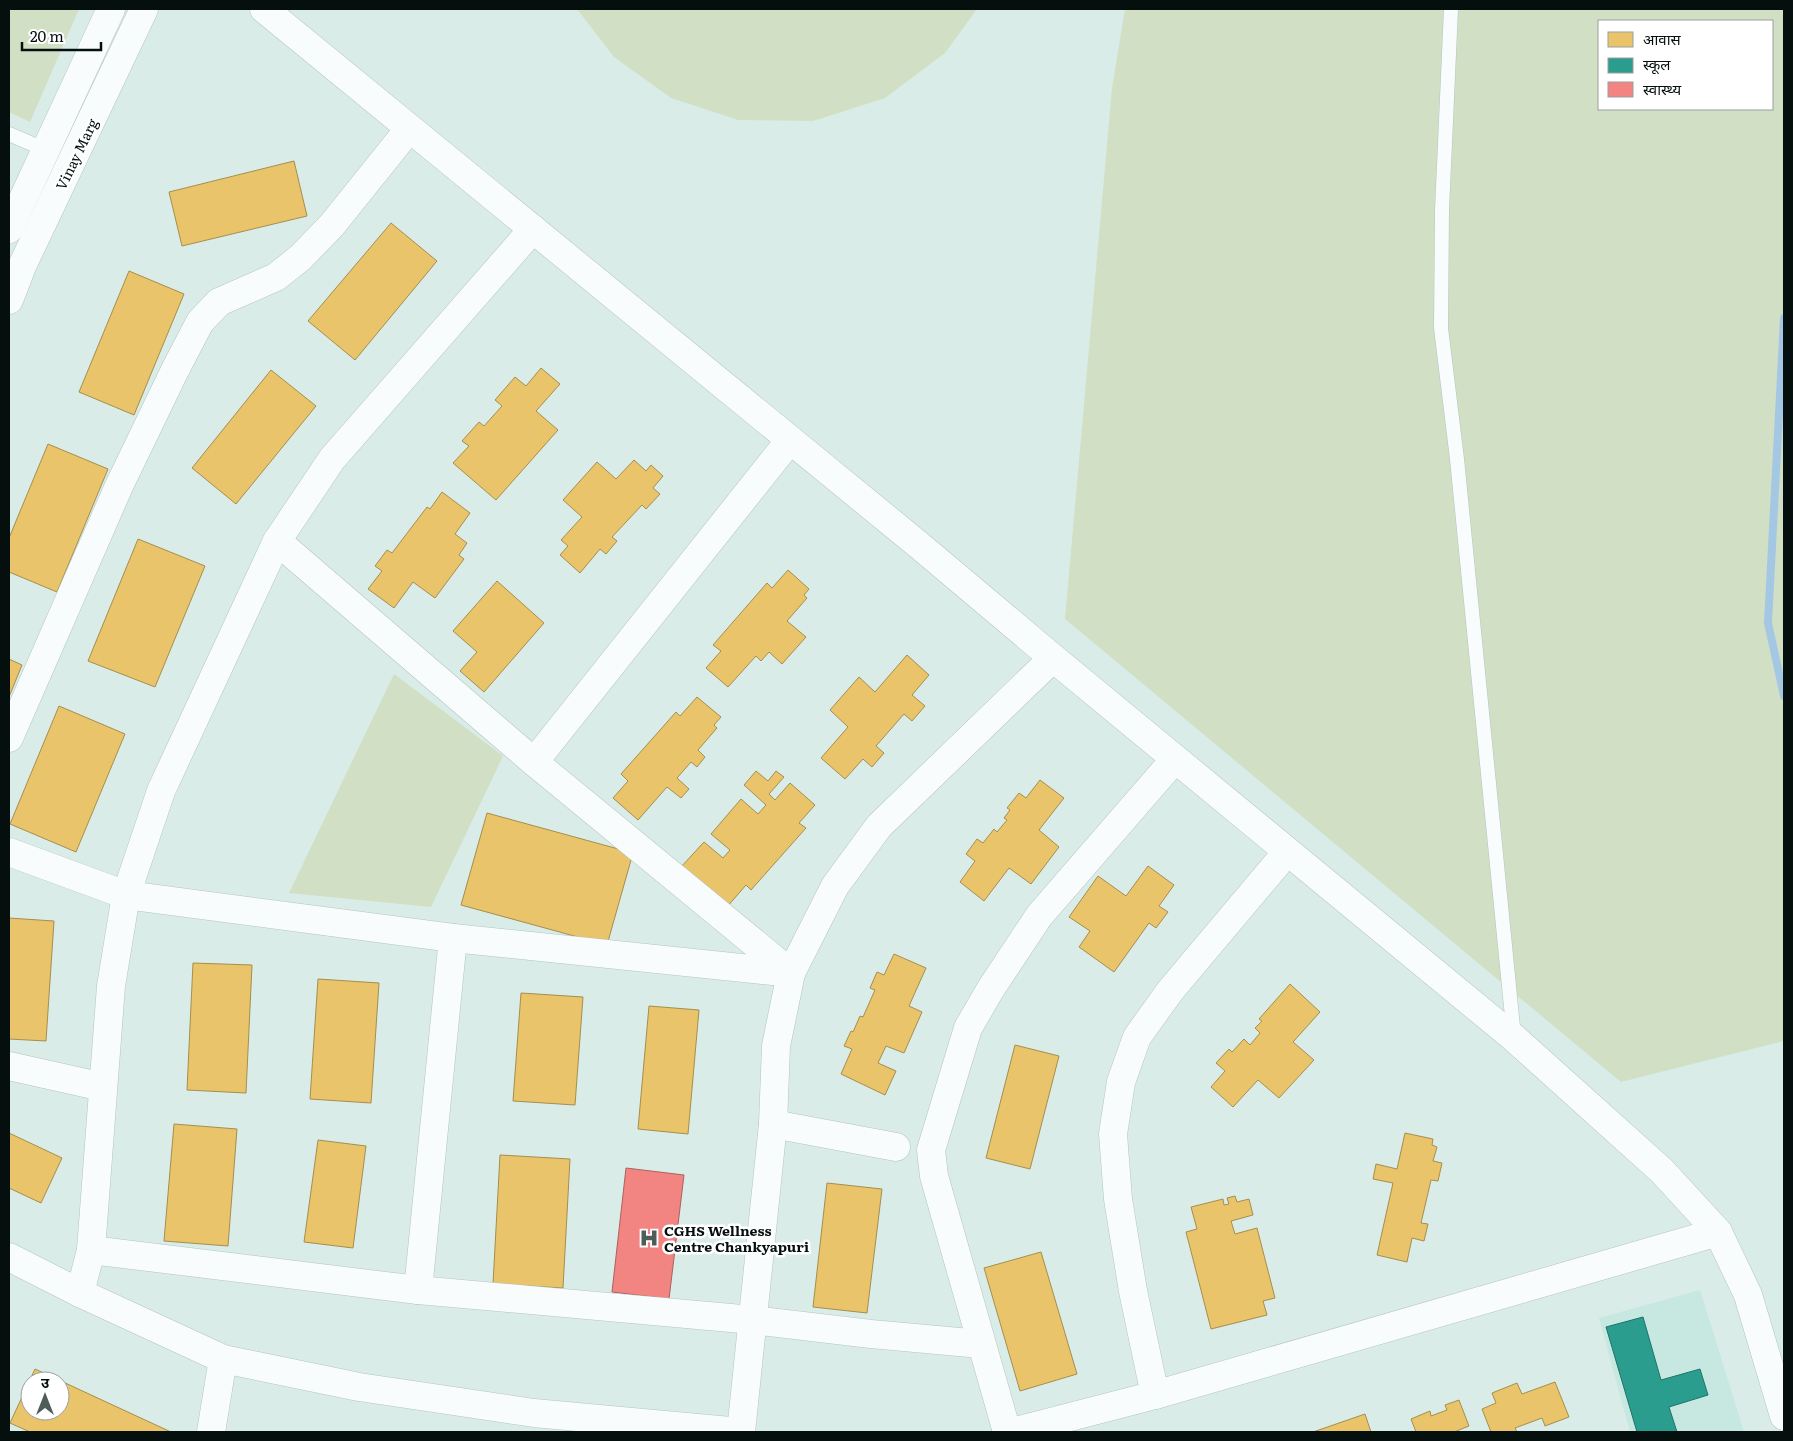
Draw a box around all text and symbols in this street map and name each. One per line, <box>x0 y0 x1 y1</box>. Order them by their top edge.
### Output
scale bar <box>22 20 101 52</box>
legend <box>1598 20 1773 110</box>
text: 20 m <box>30 24 64 47</box>
text: आवास <box>1643 27 1682 50</box>
text: स्कूल <box>1643 52 1671 75</box>
text: स्वास्थ्य <box>1643 77 1681 100</box>
street label: Vinay Marg <box>50 115 102 193</box>
place label: CGHS Wellness Centre Chankyapuri <box>664 1220 809 1256</box>
hospital icon: CGHS Wellness Centre Chankyapuri <box>638 1227 660 1249</box>
north arrow <box>20 1371 70 1421</box>
text: उ <box>41 1372 50 1392</box>

